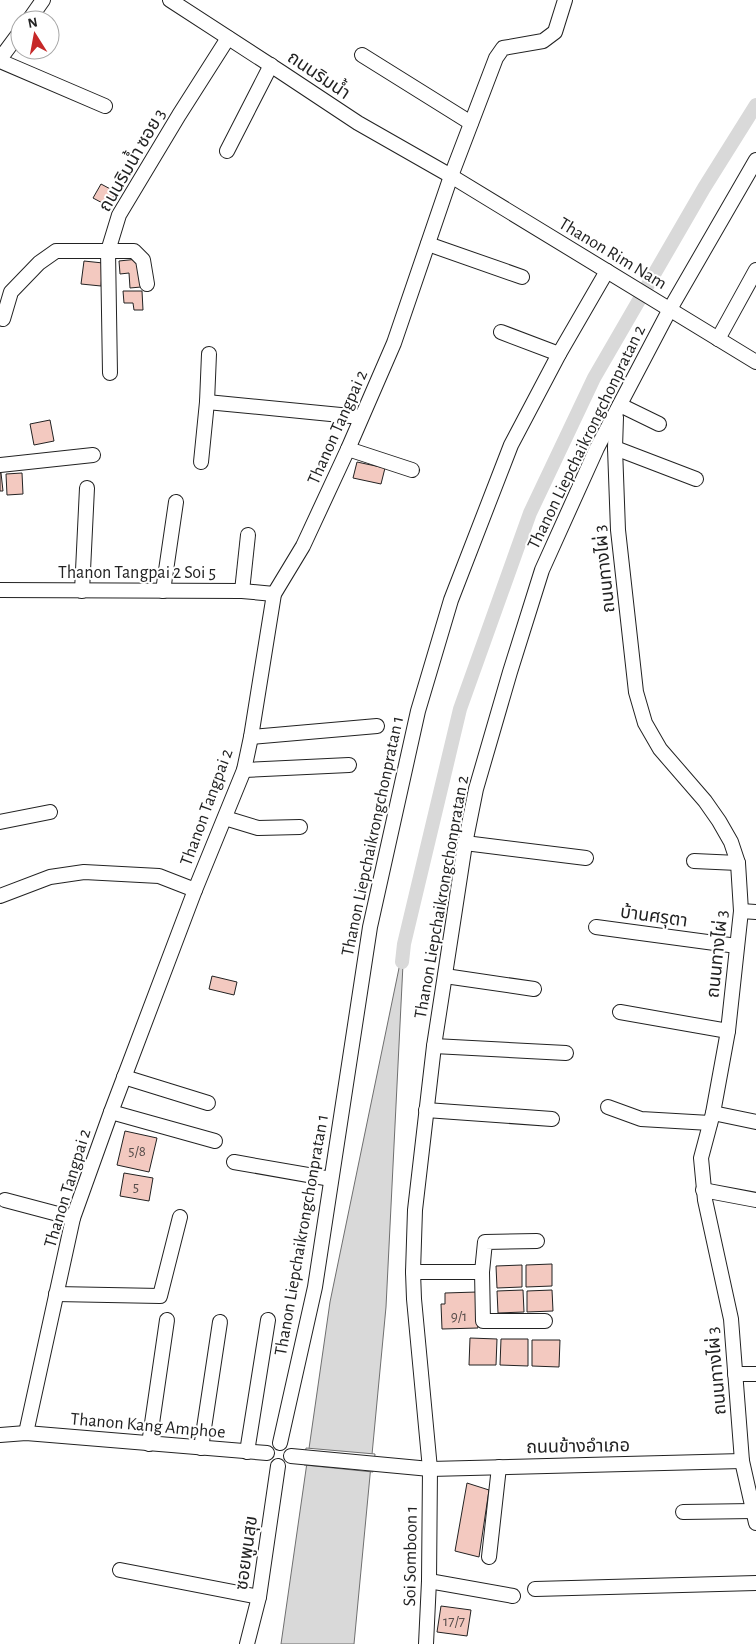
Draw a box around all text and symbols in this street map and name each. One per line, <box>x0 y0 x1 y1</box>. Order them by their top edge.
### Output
north arrow <box>10 10 60 60</box>
text: N <box>27 15 39 31</box>
street label: ถนนริมน้ำ <box>284 44 356 103</box>
street label: ถนนริมน้ำ ซอย 3 <box>92 103 170 215</box>
street label: Thanon Rim Nam <box>555 215 670 293</box>
street label: Thanon Liepchaikrongchonpratan 2 <box>525 323 649 552</box>
street label: Thanon Tangpai 2 <box>305 367 371 487</box>
street label: ถนนทางไผ่ 3 <box>590 524 619 614</box>
street label: Thanon Tangpai 2 Soi 5 <box>58 564 216 582</box>
street label: Thanon Liepchaikrongchonpratan 1 <box>339 715 407 958</box>
street label: Thanon Tangpai 2 <box>177 746 236 868</box>
street label: Thanon Liepchaikrongchonpratan 2 <box>412 774 472 1020</box>
street label: บ้านศรุตา <box>619 901 689 932</box>
street label: ถนนทางไผ่ 3 <box>703 909 732 999</box>
street label: Thanon Liepchaikrongchonpratan 1 <box>272 1113 332 1357</box>
street label: Thanon Tangpai 2 <box>41 1127 95 1250</box>
house number: 5/8 <box>128 1144 146 1159</box>
house number: 5 <box>133 1180 139 1195</box>
house number: 9/1 <box>451 1309 467 1324</box>
street label: ถนนทางไผ่ 3 <box>703 1326 730 1416</box>
street label: Thanon Kang Amphoe <box>70 1410 226 1442</box>
street label: ถนนข้างอำเภอ <box>526 1435 630 1457</box>
street label: Soi Somboon 1 <box>401 1506 421 1607</box>
street label: ซอยพูนสุข <box>233 1515 263 1592</box>
house number: 17/7 <box>443 1614 465 1629</box>

